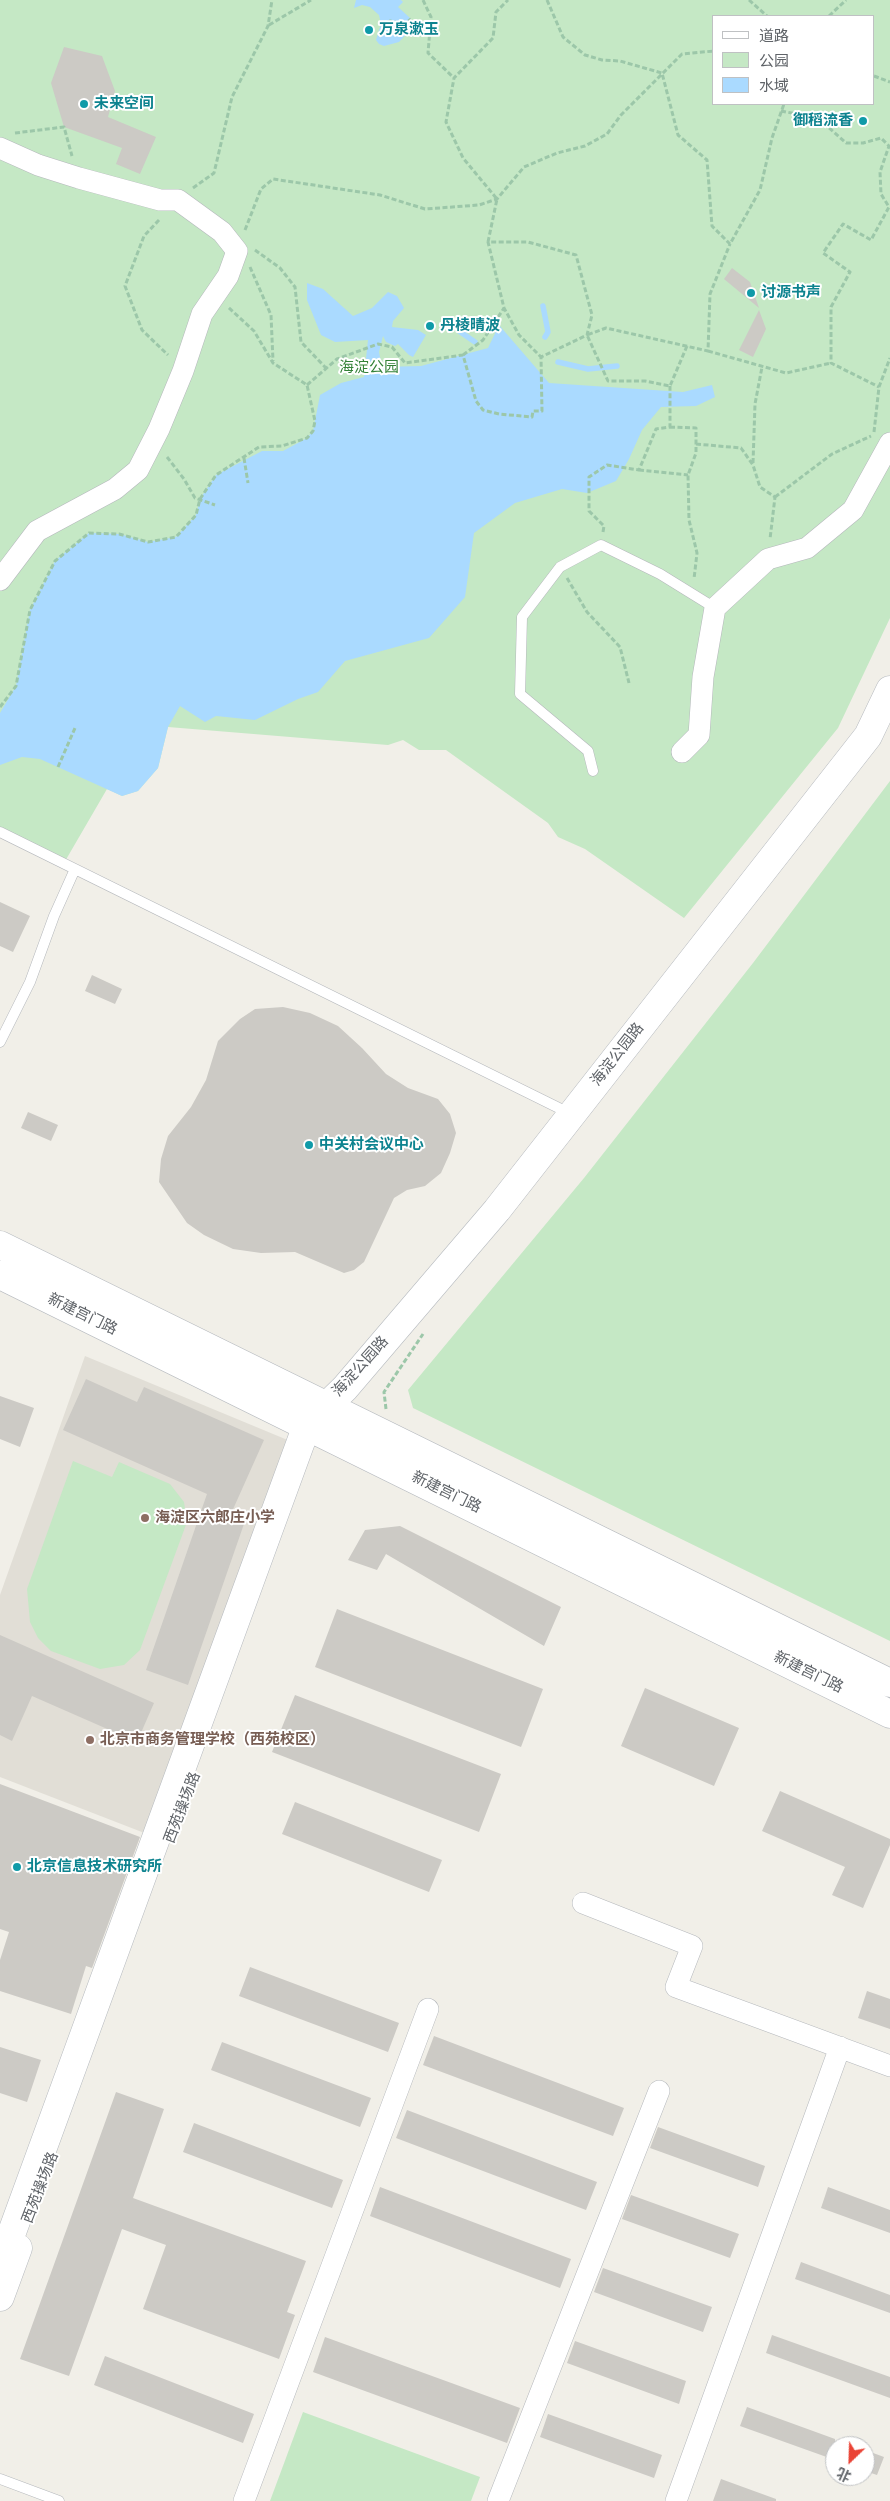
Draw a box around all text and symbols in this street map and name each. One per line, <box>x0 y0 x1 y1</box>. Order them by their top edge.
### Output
legend <box>712 15 875 105</box>
place label: 万泉漱玉 <box>379 21 439 39</box>
marker: 万泉漱玉 <box>363 24 375 36</box>
text: 道路 <box>759 26 789 46</box>
text: 公园 <box>759 51 789 71</box>
text: 水域 <box>759 76 789 96</box>
place label: 未来空间 <box>94 95 154 113</box>
marker: 未来空间 <box>78 98 90 110</box>
place label: 御稻流香 <box>793 112 853 130</box>
marker: 御稻流香 <box>857 115 869 127</box>
place label: 讨源书声 <box>761 284 821 302</box>
marker: 讨源书声 <box>745 287 757 299</box>
place label: 丹棱晴波 <box>440 317 500 335</box>
marker: 丹棱晴波 <box>424 320 436 332</box>
park label: 海淀公园 <box>339 359 399 377</box>
street label: 海淀公园路 <box>588 1020 648 1090</box>
place label: 中关村会议中心 <box>319 1136 424 1154</box>
marker: 中关村会议中心 <box>303 1139 315 1151</box>
street label: 新建宫门路 <box>44 1290 120 1340</box>
street label: 海淀公园路 <box>329 1333 393 1401</box>
street label: 新建宫门路 <box>408 1468 484 1518</box>
place label: 海淀区六郎庄小学 <box>155 1509 275 1527</box>
marker: 海淀区六郎庄小学 <box>139 1512 151 1524</box>
street label: 新建宫门路 <box>770 1648 846 1698</box>
place label: 北京市商务管理学校（西苑校区） <box>100 1731 325 1749</box>
marker: 北京市商务管理学校（西苑校区） <box>84 1734 96 1746</box>
street label: 西苑操场路 <box>161 1770 205 1846</box>
place label: 北京信息技术研究所 <box>27 1858 162 1876</box>
marker: 北京信息技术研究所 <box>11 1861 23 1873</box>
street label: 西苑操场路 <box>19 2150 63 2226</box>
north arrow <box>825 2436 875 2486</box>
text: 北 <box>834 2463 854 2486</box>

